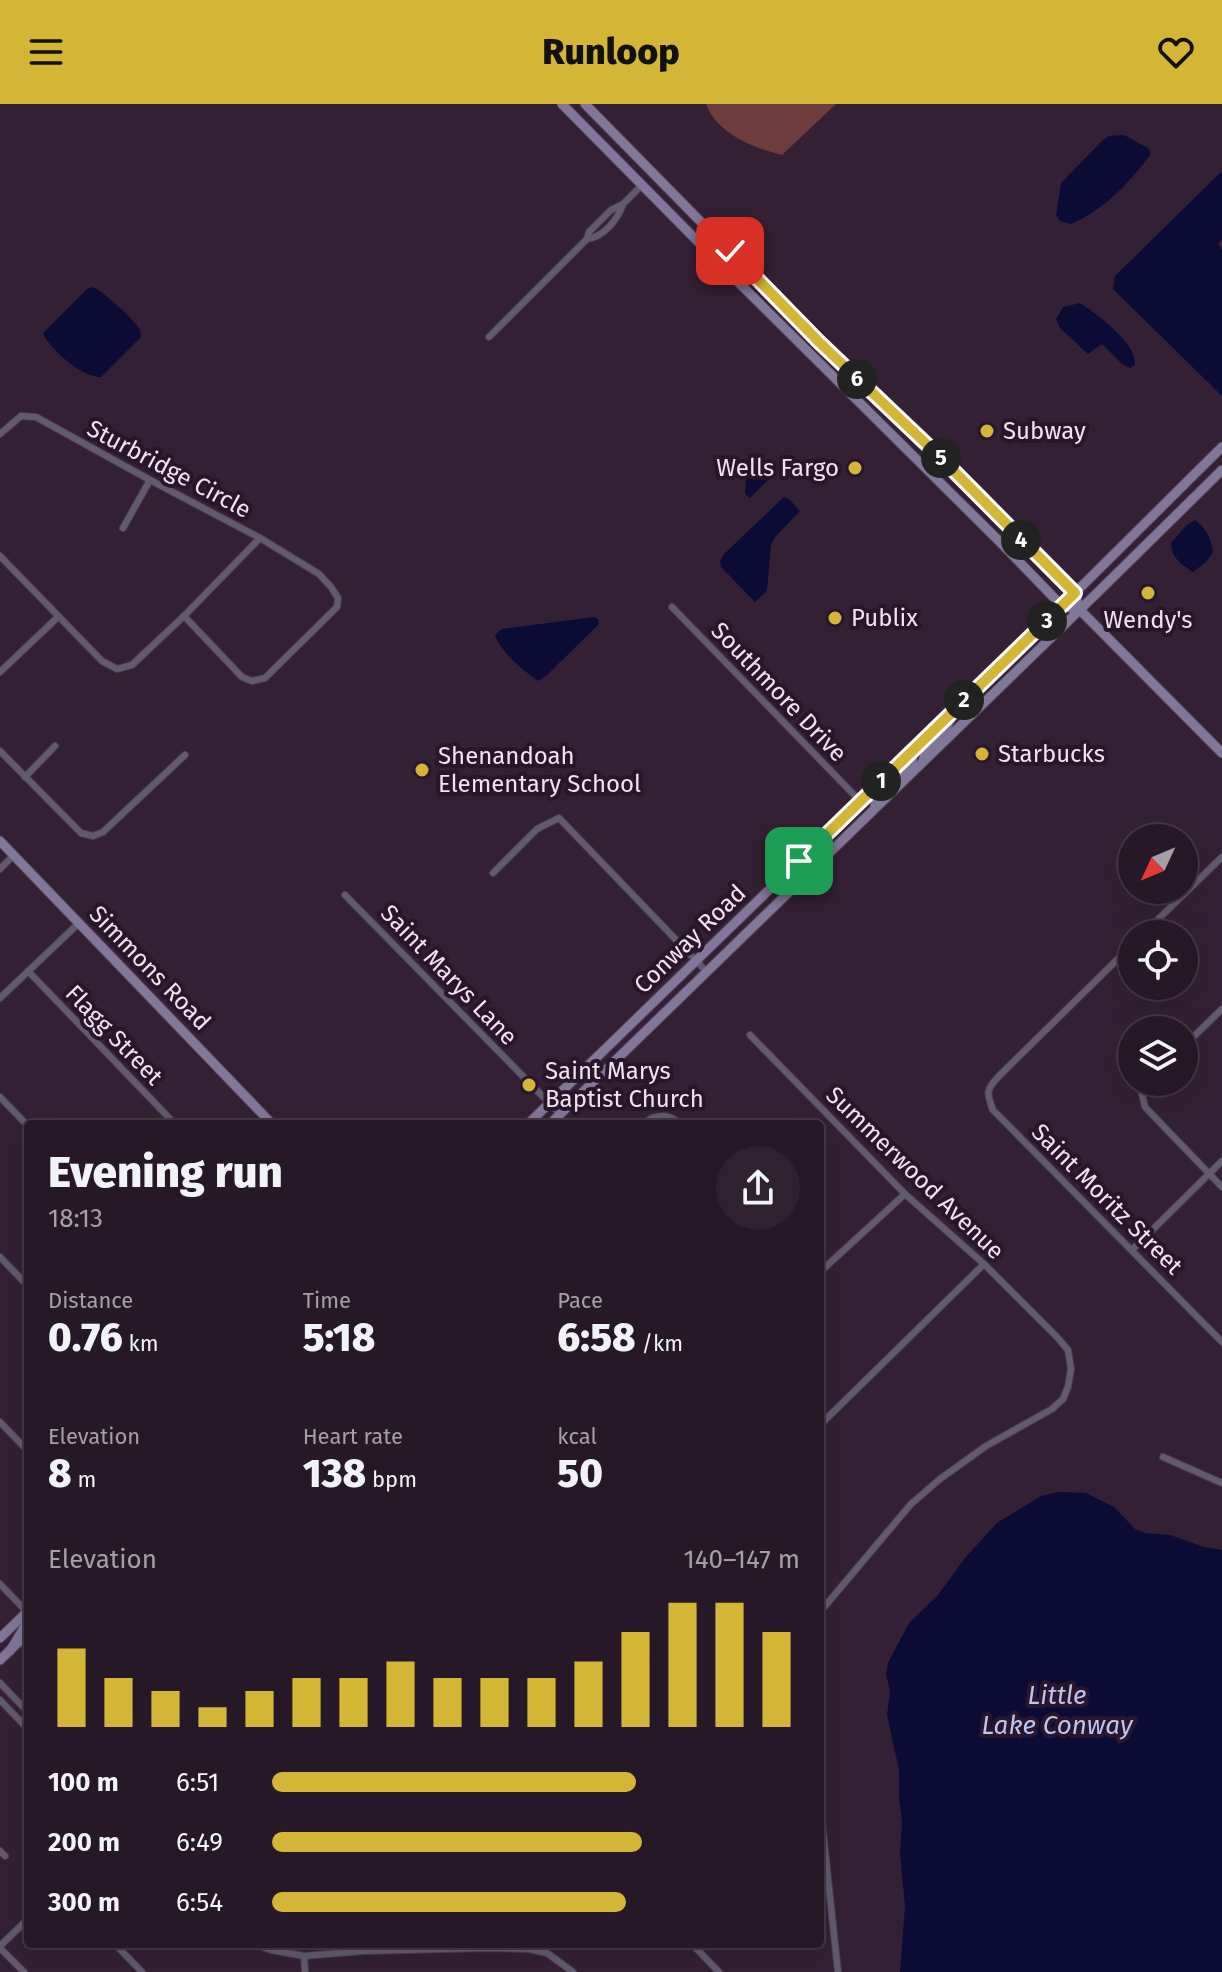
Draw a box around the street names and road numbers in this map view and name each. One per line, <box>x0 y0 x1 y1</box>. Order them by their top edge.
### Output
street label: Sturbridge Circle <box>82 414 256 524</box>
street label: Southmore Drive <box>705 617 853 767</box>
street label: Conway Road <box>628 879 752 999</box>
street label: Saint Marys Lane <box>375 899 523 1051</box>
street label: Simmons Road <box>84 900 216 1036</box>
street label: Flagg Street <box>60 979 169 1091</box>
street label: Summerwood Avenue <box>820 1081 1010 1265</box>
street label: Saint Moritz Street <box>1026 1118 1188 1280</box>

